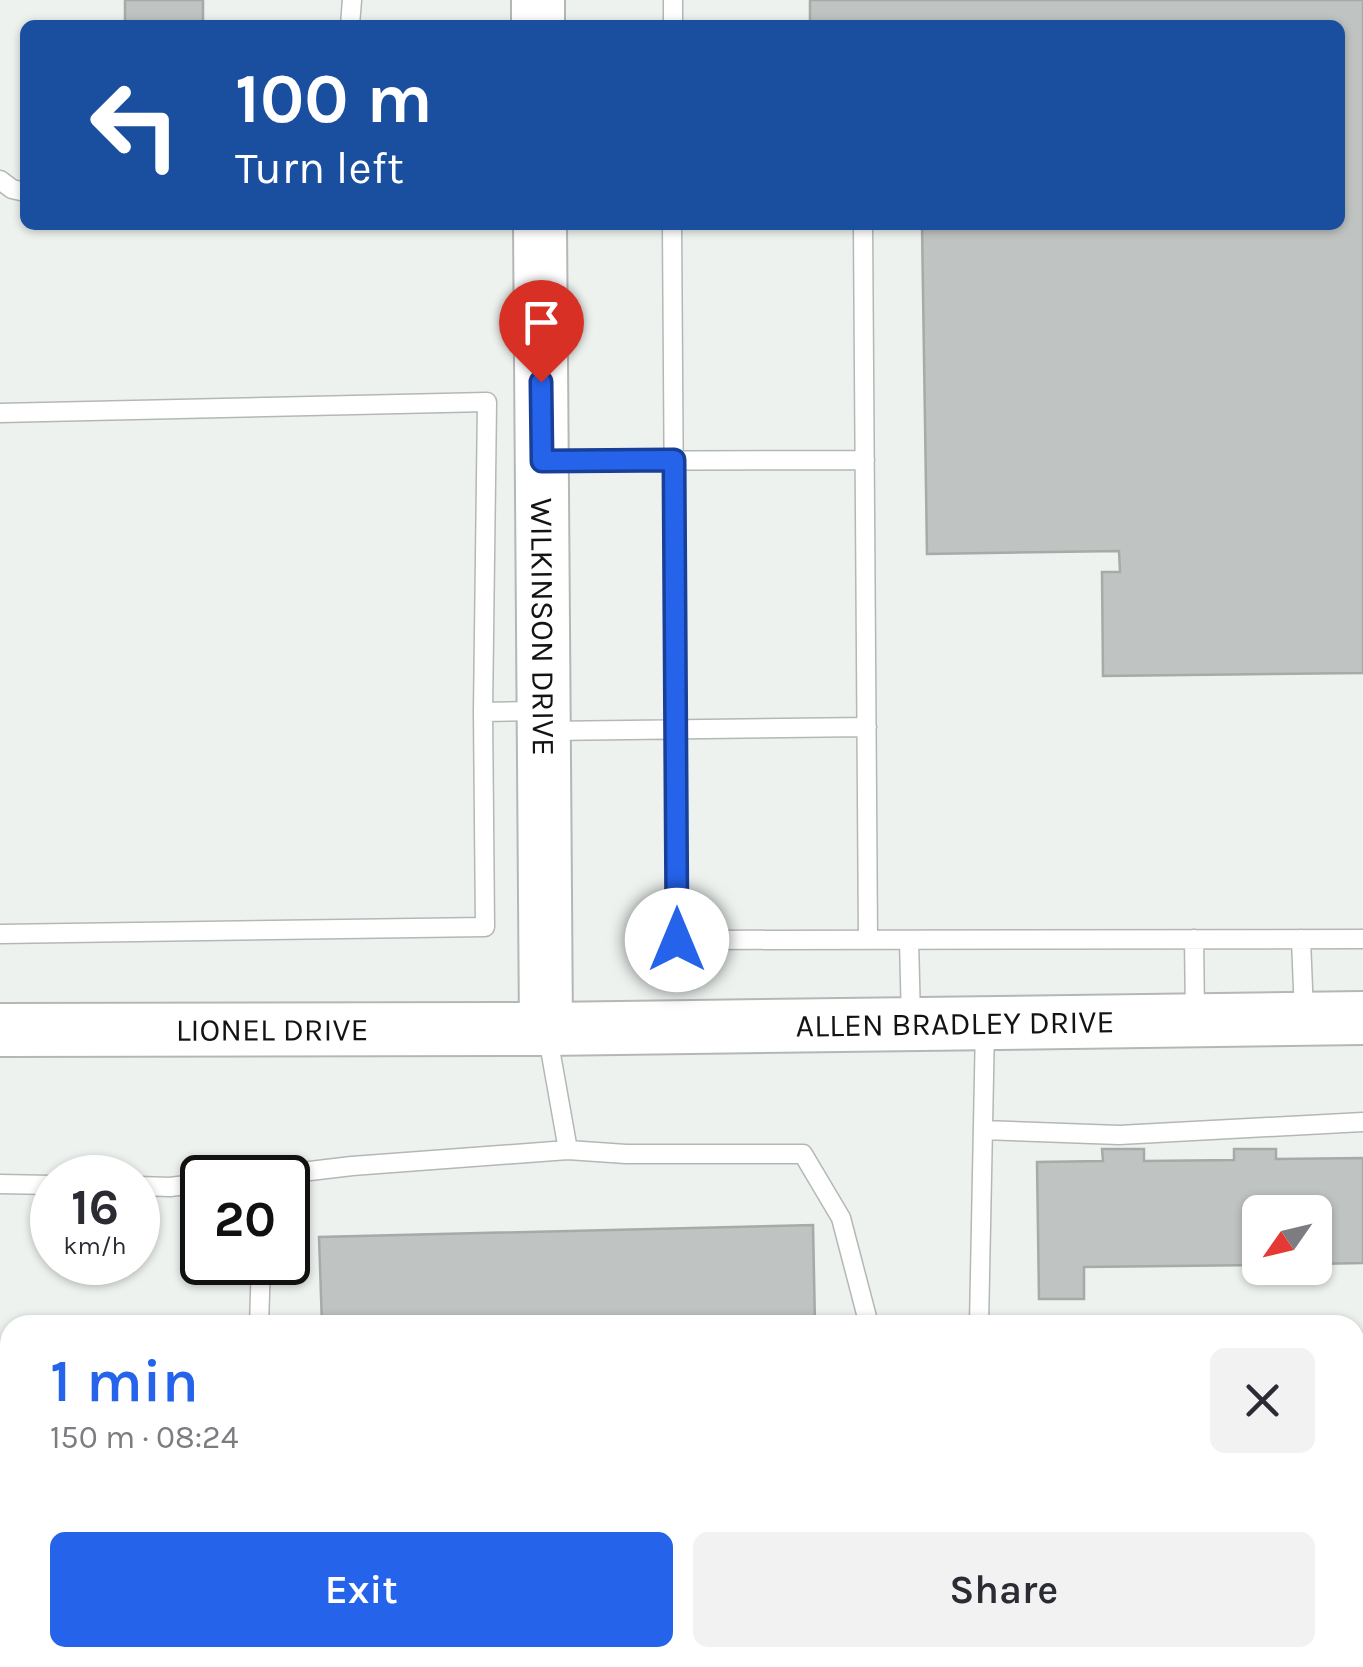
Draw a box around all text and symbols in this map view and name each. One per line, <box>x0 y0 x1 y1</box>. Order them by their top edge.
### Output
text: 100 m <box>235 58 433 140</box>
icon: left <box>70 60 200 190</box>
text: Turn left <box>235 142 404 194</box>
pin <box>499 280 584 383</box>
icon: arrive <box>514 295 569 350</box>
street label: WILKINSON DRIVE <box>524 498 562 756</box>
position arrow <box>625 888 729 992</box>
street label: ALLEN BRADLEY DRIVE <box>795 1003 1115 1044</box>
street label: LIONEL DRIVE <box>176 1011 368 1048</box>
speed limit sign: 20 <box>180 1155 310 1285</box>
text: 16 <box>71 1178 119 1237</box>
north arrow <box>1242 1195 1332 1285</box>
map controls <box>1242 1195 1332 1285</box>
text: km/h <box>63 1231 127 1260</box>
text: 1 min <box>50 1346 199 1416</box>
button: close <box>1210 1348 1315 1453</box>
text: 150 m · 08:24 <box>50 1419 239 1456</box>
button: Exit <box>50 1532 673 1647</box>
button: Share <box>693 1532 1315 1647</box>

